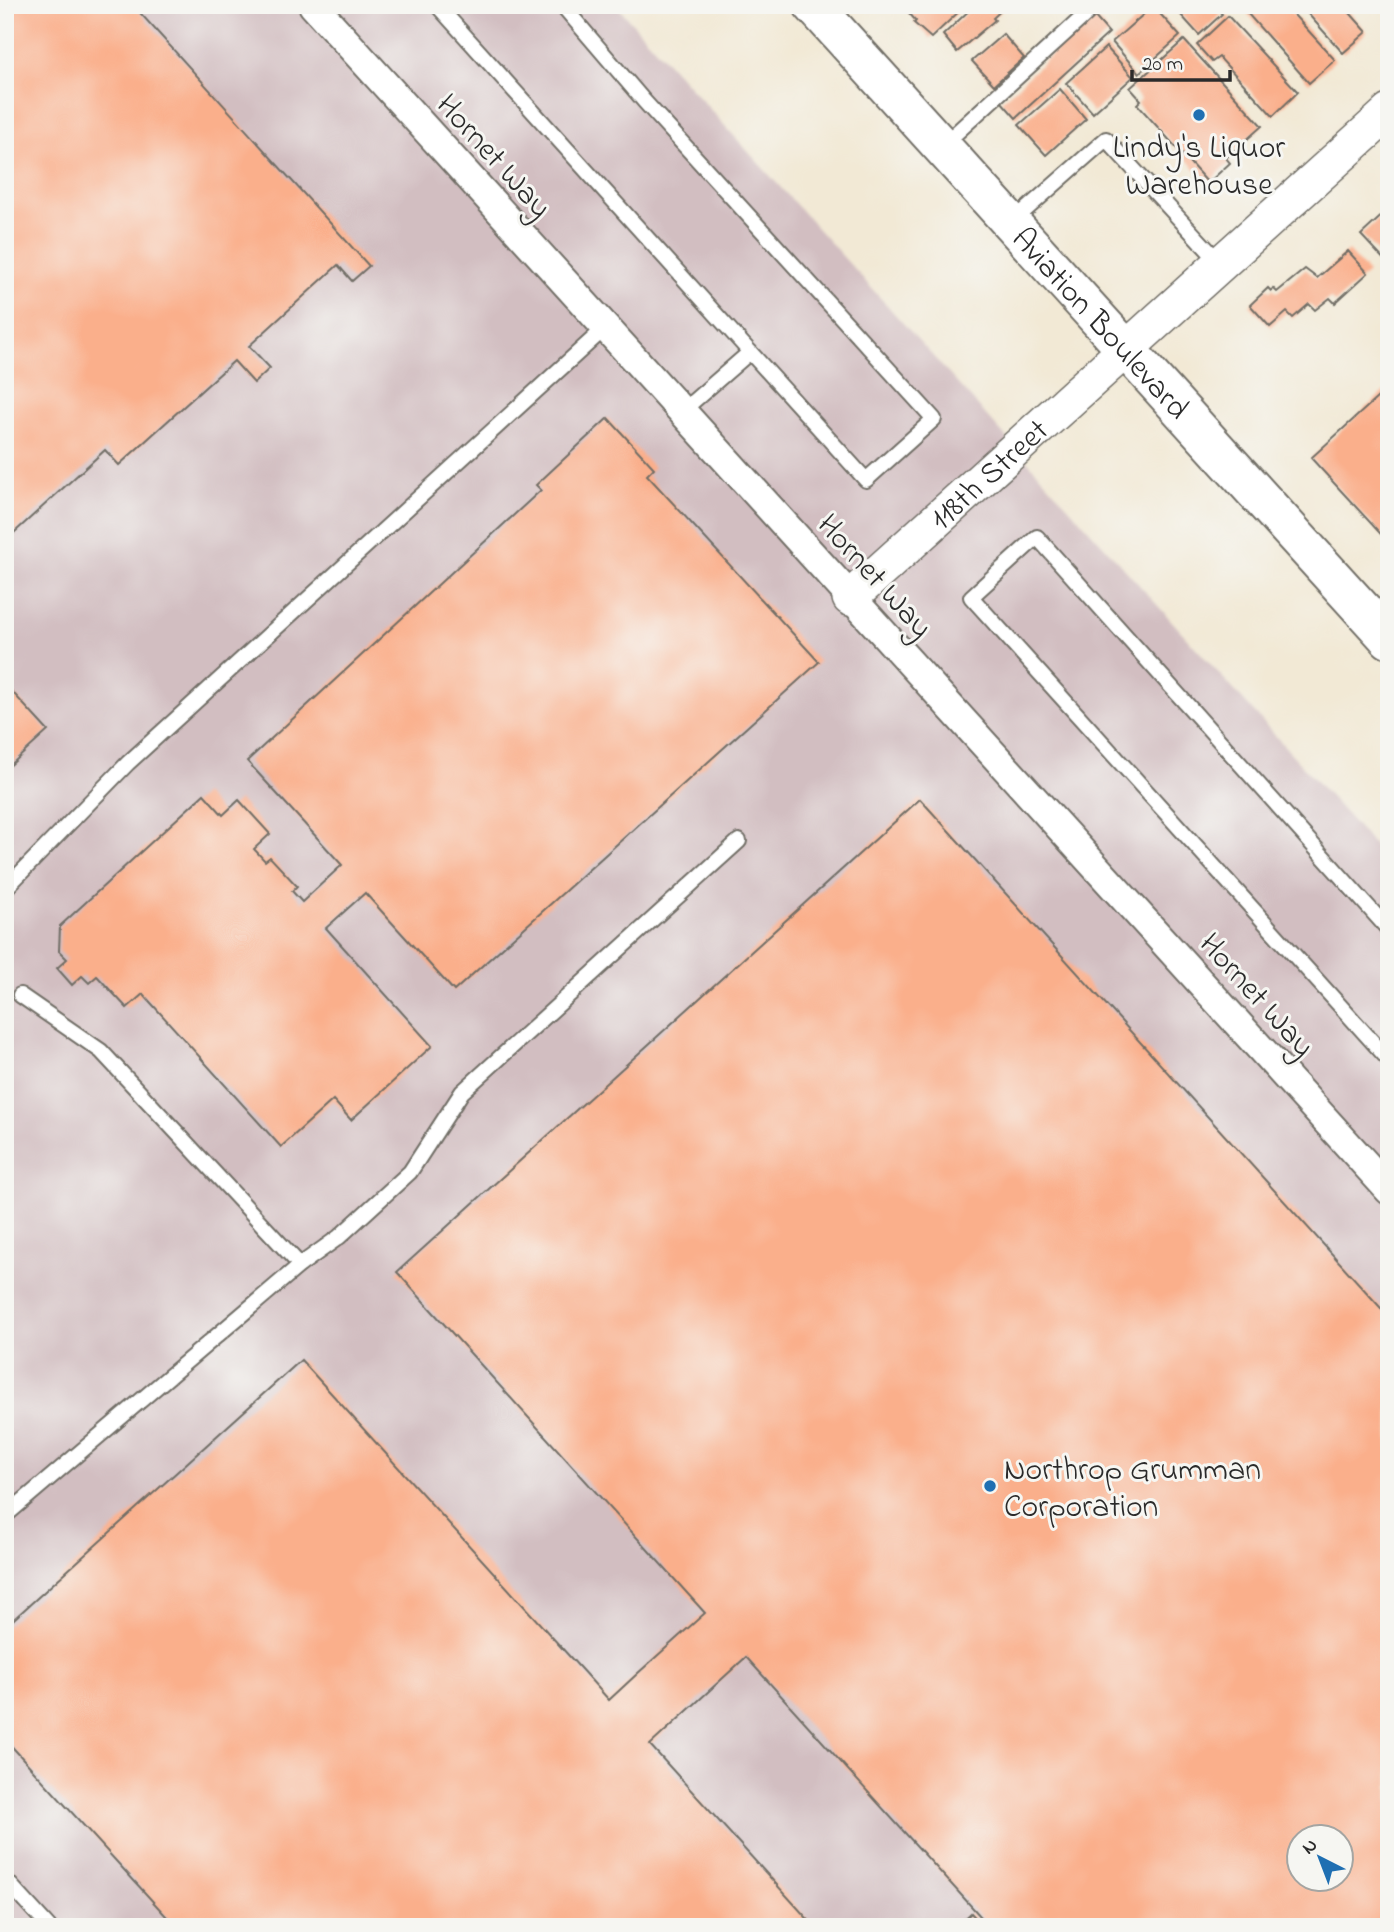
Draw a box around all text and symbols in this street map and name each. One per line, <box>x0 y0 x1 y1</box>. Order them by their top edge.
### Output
scale bar <box>1132 38 1230 82</box>
text: 20 m <box>1142 50 1183 80</box>
street label: Hornet Way <box>423 84 561 230</box>
marker: Lindy's Liquor Warehouse <box>1191 107 1207 123</box>
place label: Lindy's Liquor Warehouse <box>1113 126 1285 210</box>
street label: Aviation Boulevard <box>999 218 1199 432</box>
street label: 118th Street <box>920 409 1061 543</box>
street label: Hornet Way <box>804 504 942 650</box>
street label: Hornet Way <box>1186 923 1324 1069</box>
place label: Northrop Grumman Corporation <box>1004 1448 1261 1532</box>
marker: Northrop Grumman Corporation <box>982 1478 998 1494</box>
north arrow <box>1286 1824 1356 1894</box>
text: N <box>1296 1833 1324 1862</box>

